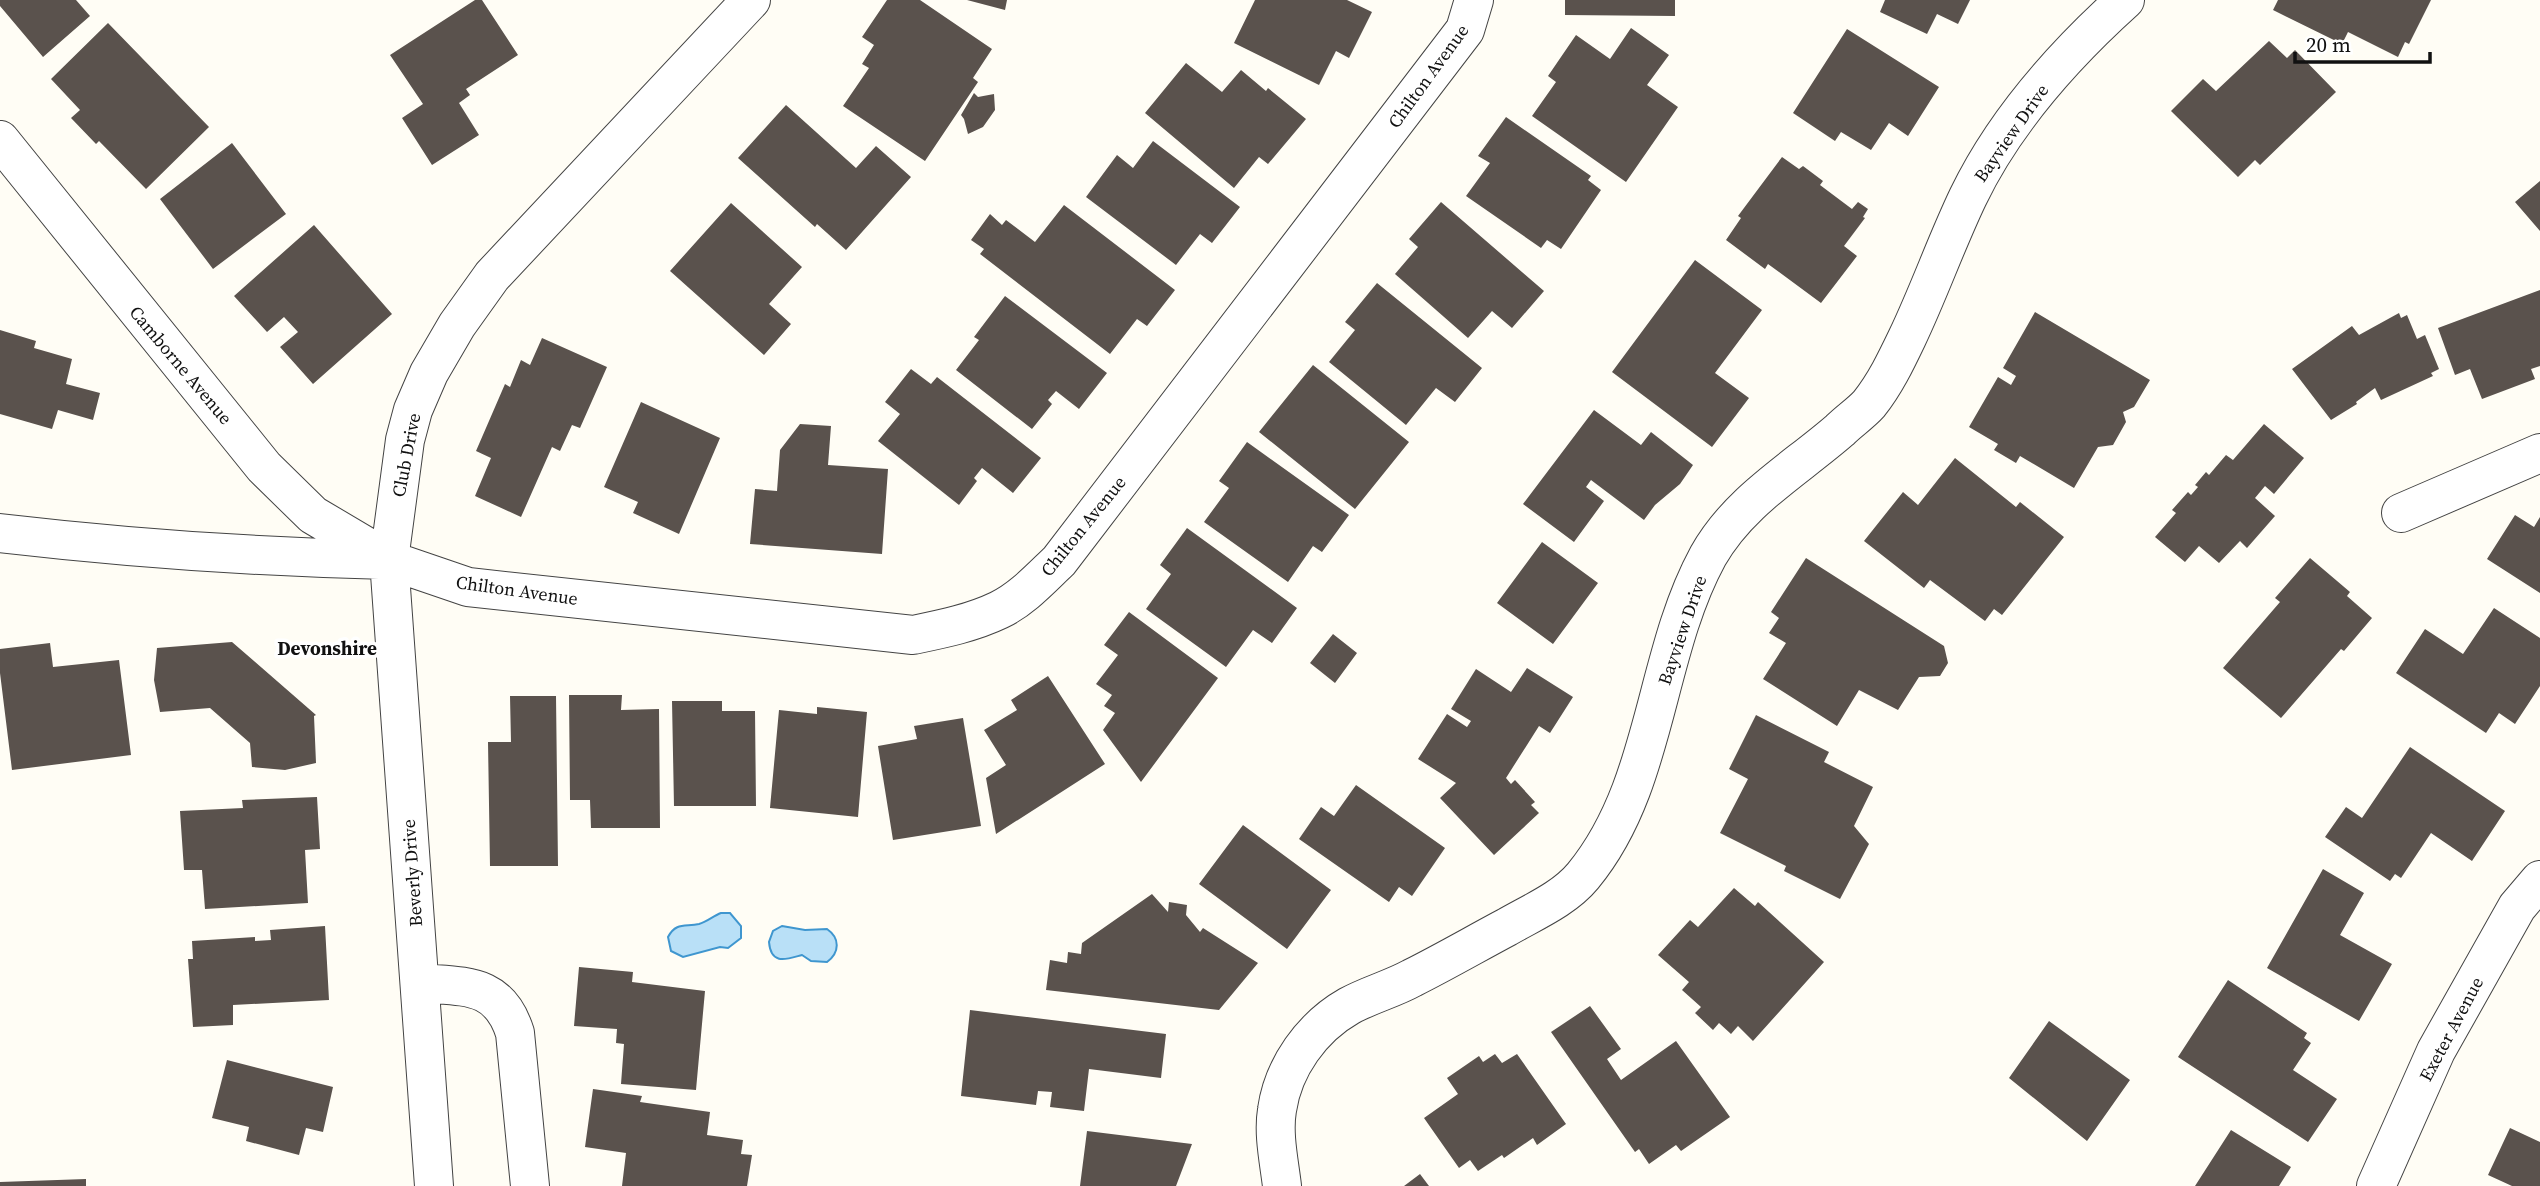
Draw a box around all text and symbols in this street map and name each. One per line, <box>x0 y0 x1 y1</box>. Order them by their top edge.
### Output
street label: Chilton Avenue <box>1382 19 1474 133</box>
scale bar <box>2295 21 2430 65</box>
text: 20 m <box>2306 30 2351 59</box>
street label: Bayview Drive <box>1968 79 2054 187</box>
street label: Camborne Avenue <box>124 300 238 430</box>
street label: Club Drive <box>386 411 426 499</box>
street label: Chilton Avenue <box>1035 470 1131 582</box>
street label: Chilton Avenue <box>454 569 580 611</box>
street label: Bayview Drive <box>1652 572 1712 688</box>
district label: Devonshire <box>277 635 377 661</box>
street label: Beverly Drive <box>396 818 428 928</box>
street label: Exeter Avenue <box>2413 972 2489 1086</box>

